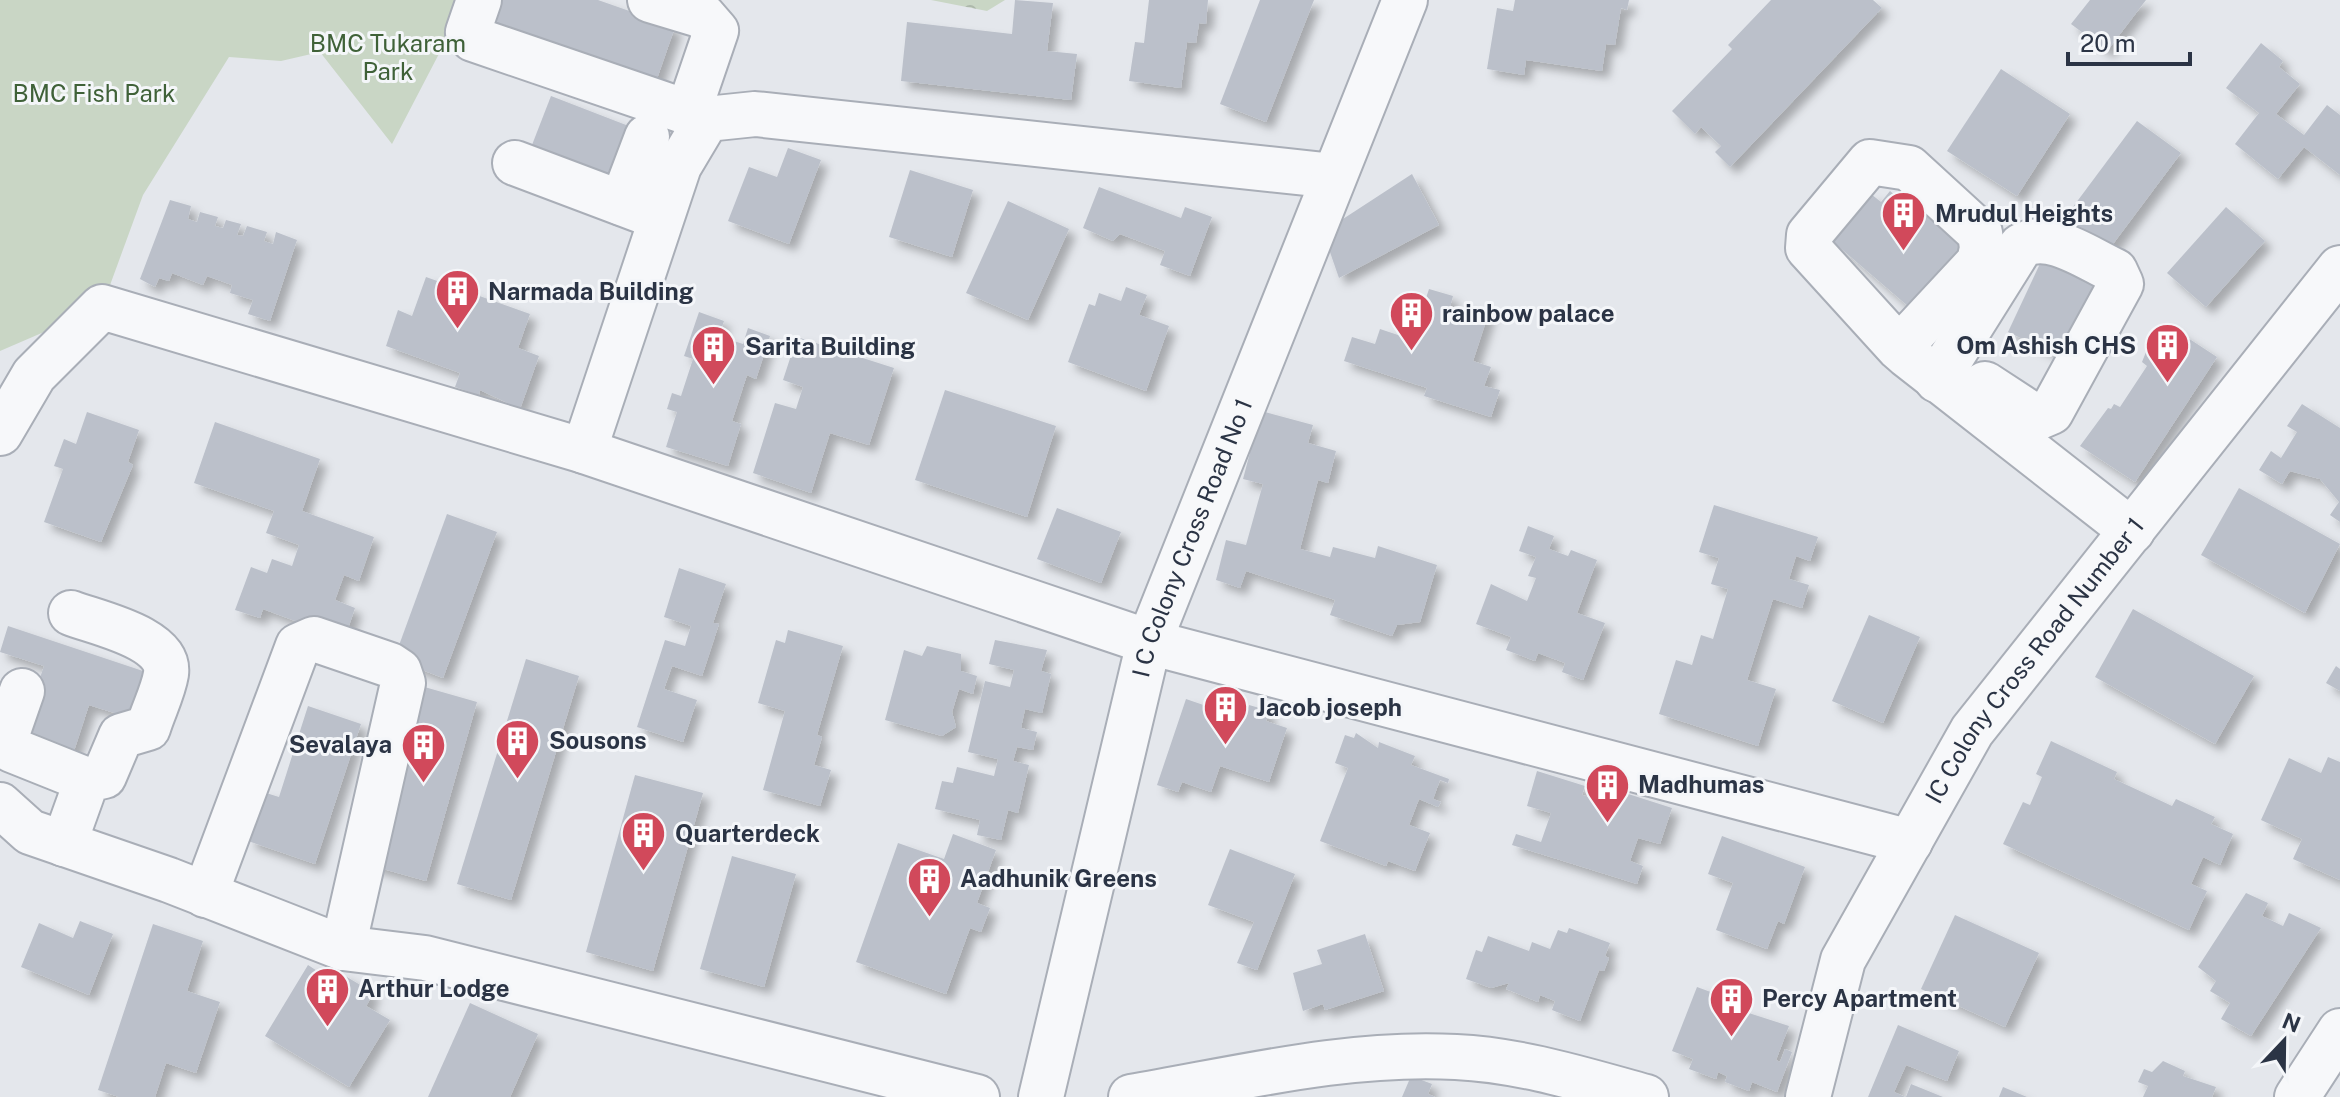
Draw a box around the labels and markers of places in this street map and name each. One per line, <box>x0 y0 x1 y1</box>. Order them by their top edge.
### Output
building icon: Mrudul Heights <box>1880 190 1928 253</box>
place label: Mrudul Heights <box>1935 199 2113 227</box>
building icon: Narmada Building <box>433 268 481 331</box>
place label: Narmada Building <box>488 277 694 305</box>
building icon: rainbow palace <box>1387 290 1435 353</box>
place label: rainbow palace <box>1442 299 1615 327</box>
building icon: Om Ashish CHS <box>2143 322 2191 385</box>
building icon: Sarita Building <box>690 323 738 386</box>
place label: Om Ashish CHS <box>1956 331 2136 359</box>
place label: Sarita Building <box>745 332 915 360</box>
building icon: Jacob joseph <box>1201 684 1249 747</box>
place label: Jacob joseph <box>1256 693 1402 721</box>
building icon: Sousons <box>494 717 542 780</box>
building icon: Sevalaya <box>399 721 447 784</box>
place label: Sousons <box>549 726 647 754</box>
place label: Sevalaya <box>289 730 392 758</box>
building icon: Madhumas <box>1583 761 1631 824</box>
place label: Madhumas <box>1638 770 1764 798</box>
building icon: Quarterdeck <box>620 810 668 873</box>
place label: Quarterdeck <box>675 819 820 847</box>
building icon: Aadhunik Greens <box>905 855 953 918</box>
place label: Aadhunik Greens <box>960 864 1157 892</box>
building icon: Arthur Lodge <box>303 965 351 1028</box>
place label: Arthur Lodge <box>358 974 510 1002</box>
building icon: Percy Apartment <box>1707 975 1755 1038</box>
place label: Percy Apartment <box>1762 984 1957 1012</box>

